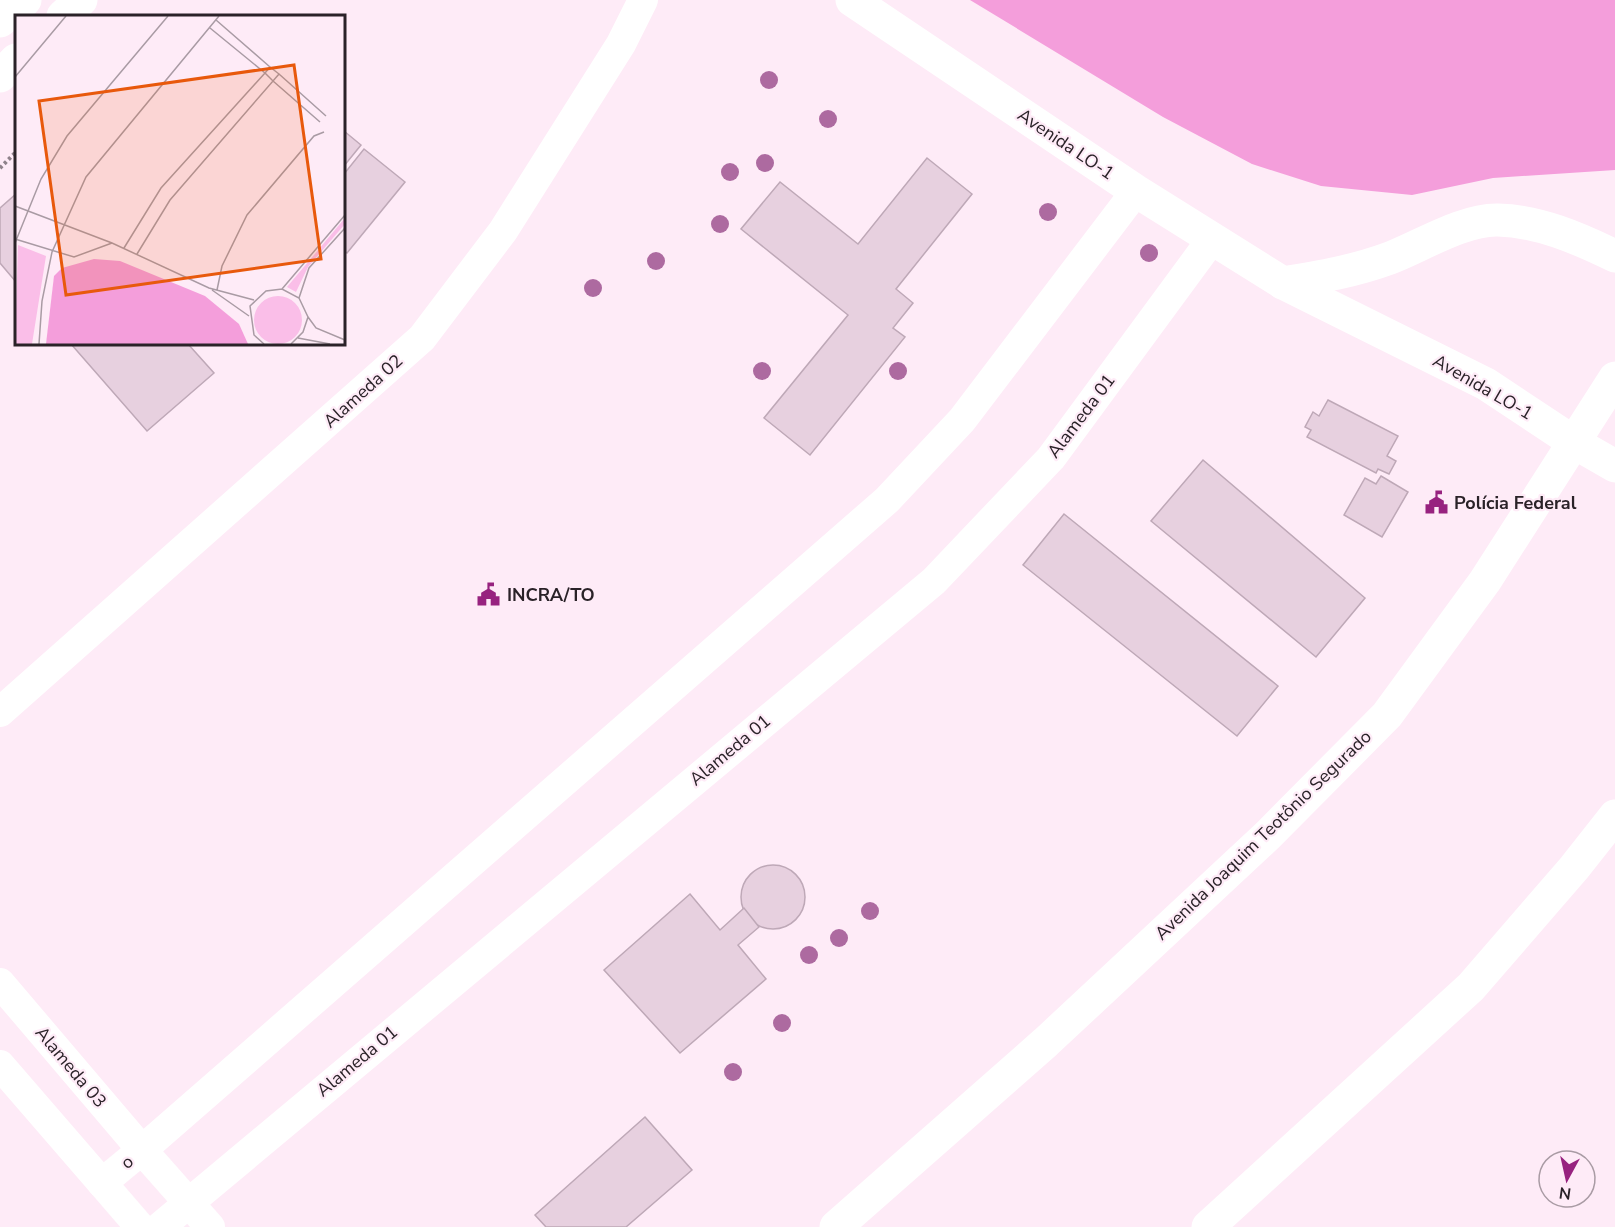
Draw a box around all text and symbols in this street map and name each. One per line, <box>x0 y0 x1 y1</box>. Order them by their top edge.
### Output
inset map <box>15 15 345 345</box>
street label: Avenida LO-1 <box>1013 103 1119 185</box>
street label: Alameda 02 <box>318 349 408 433</box>
street label: Avenida LO-1 <box>1429 349 1537 425</box>
street label: Alameda 01 <box>1042 369 1120 463</box>
public building icon: Polícia Federal <box>1423 490 1449 516</box>
place label: Polícia Federal <box>1454 491 1577 515</box>
public building icon: INCRA/TO <box>476 582 502 608</box>
place label: INCRA/TO <box>507 583 595 607</box>
street label: Alameda 01 <box>684 709 776 791</box>
street label: Avenida Joaquim Teotônio Segurado <box>1149 725 1377 945</box>
street label: Alameda 01 <box>311 1020 403 1102</box>
street label: Alameda 03 <box>30 1021 112 1113</box>
north arrow <box>1537 1149 1597 1209</box>
street label: o <box>115 1150 139 1174</box>
text: N <box>1558 1181 1573 1205</box>

